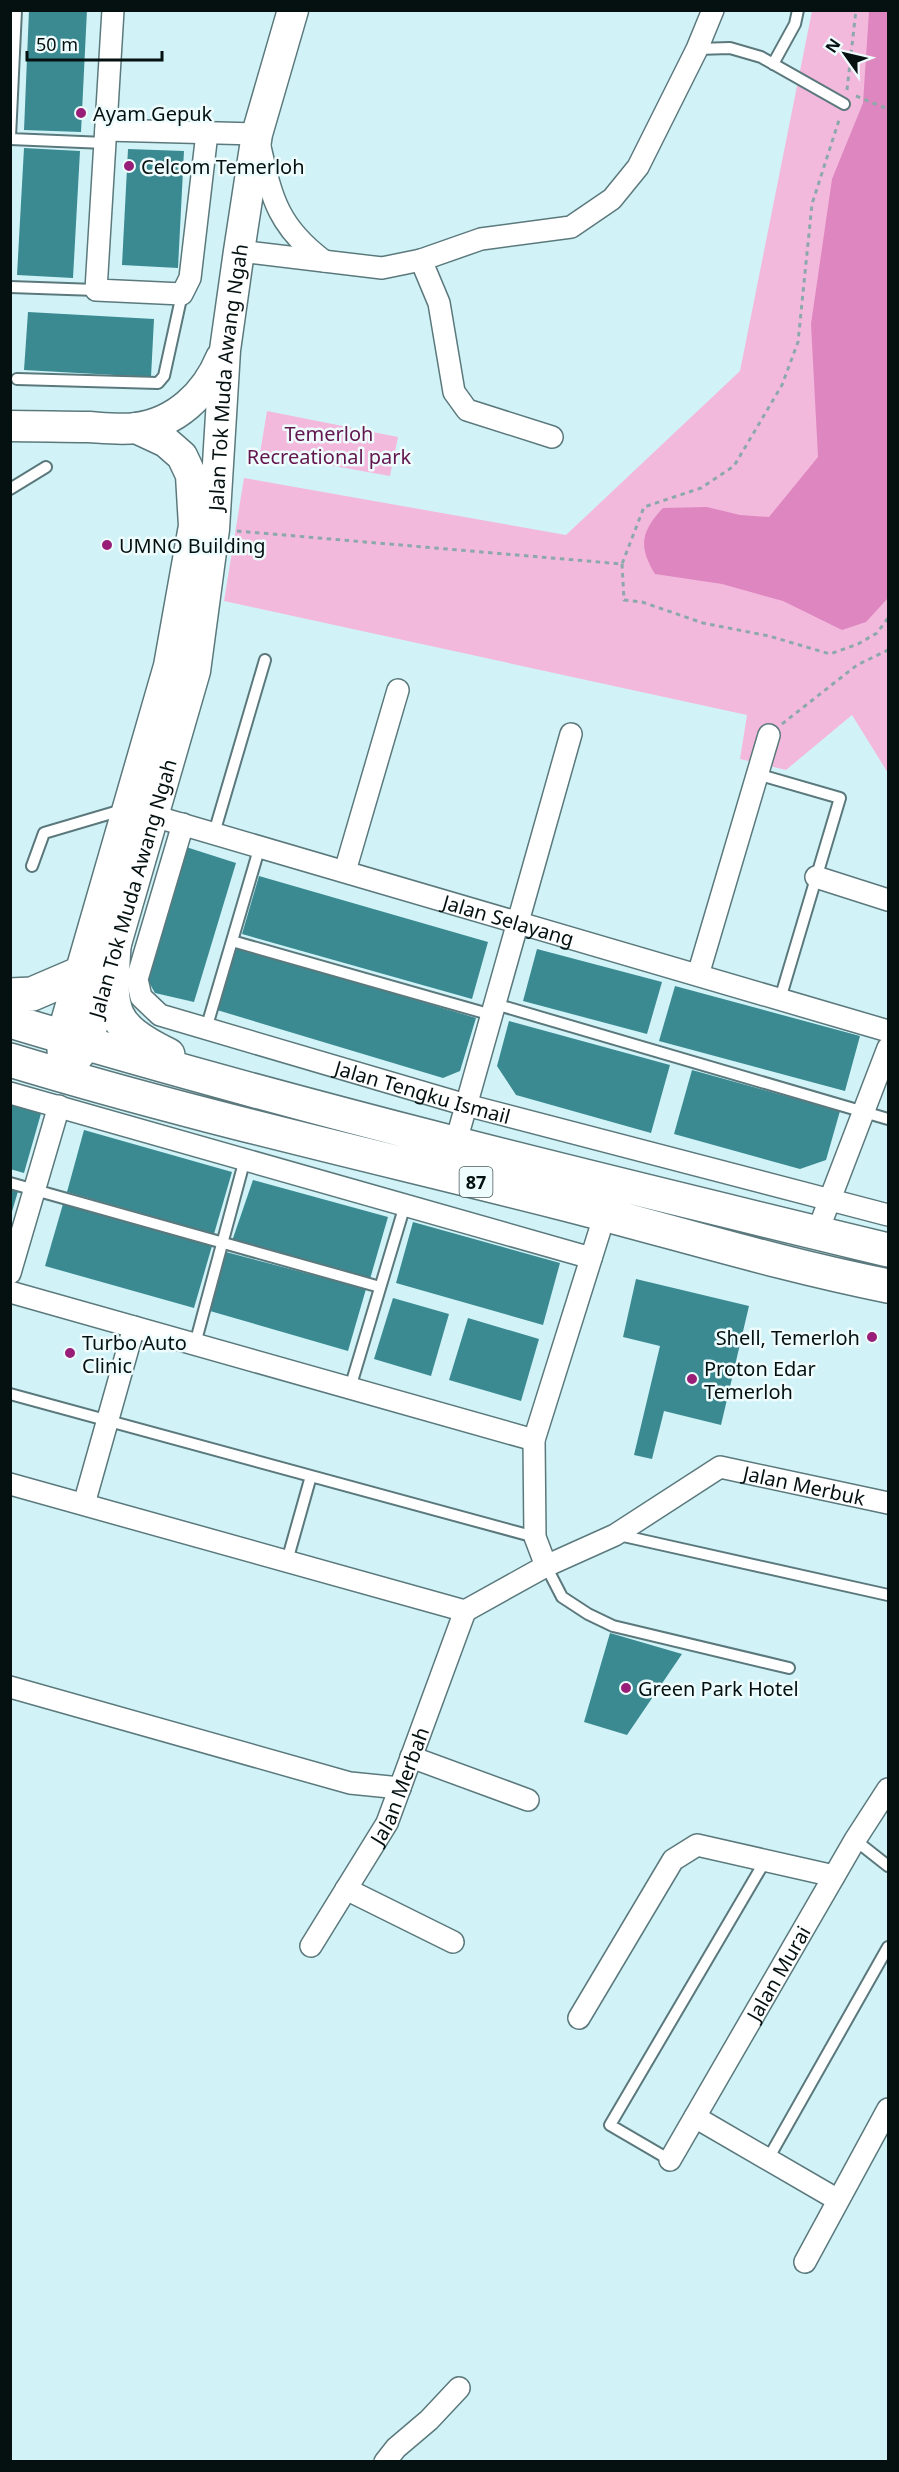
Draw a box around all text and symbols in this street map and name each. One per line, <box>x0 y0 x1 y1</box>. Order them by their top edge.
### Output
scale bar <box>27 24 162 62</box>
north arrow <box>815 24 875 84</box>
text: 50 m <box>36 32 78 56</box>
text: N <box>820 34 845 57</box>
place label: Ayam Gepuk <box>93 100 213 127</box>
marker: Ayam Gepuk <box>74 106 88 120</box>
place label: Celcom Temerloh <box>141 153 305 180</box>
marker: Celcom Temerloh <box>122 159 136 173</box>
street label: Jalan Tok Muda Awang Ngah <box>202 242 253 514</box>
park label: Temerloh Recreational park <box>247 420 412 470</box>
place label: UMNO Building <box>119 532 266 559</box>
marker: UMNO Building <box>100 538 114 552</box>
street label: Jalan Tok Muda Awang Ngah <box>81 756 182 1023</box>
street label: Jalan Selayang <box>438 887 577 952</box>
street label: Jalan Tengku Ismail <box>330 1053 513 1130</box>
road number: 87 <box>460 1167 492 1197</box>
place label: Shell, Temerloh <box>716 1324 860 1351</box>
place label: Turbo Auto Clinic <box>82 1329 187 1379</box>
marker: Shell, Temerloh <box>865 1330 879 1344</box>
marker: Turbo Auto Clinic <box>63 1346 77 1360</box>
place label: Proton Edar Temerloh <box>704 1355 816 1405</box>
marker: Proton Edar Temerloh <box>685 1372 699 1386</box>
street label: Jalan Merbuk <box>739 1458 868 1511</box>
place label: Green Park Hotel <box>638 1675 799 1702</box>
marker: Green Park Hotel <box>619 1681 633 1695</box>
street label: Jalan Merbah <box>363 1723 435 1851</box>
street label: Jalan Murai <box>739 1921 816 2027</box>

